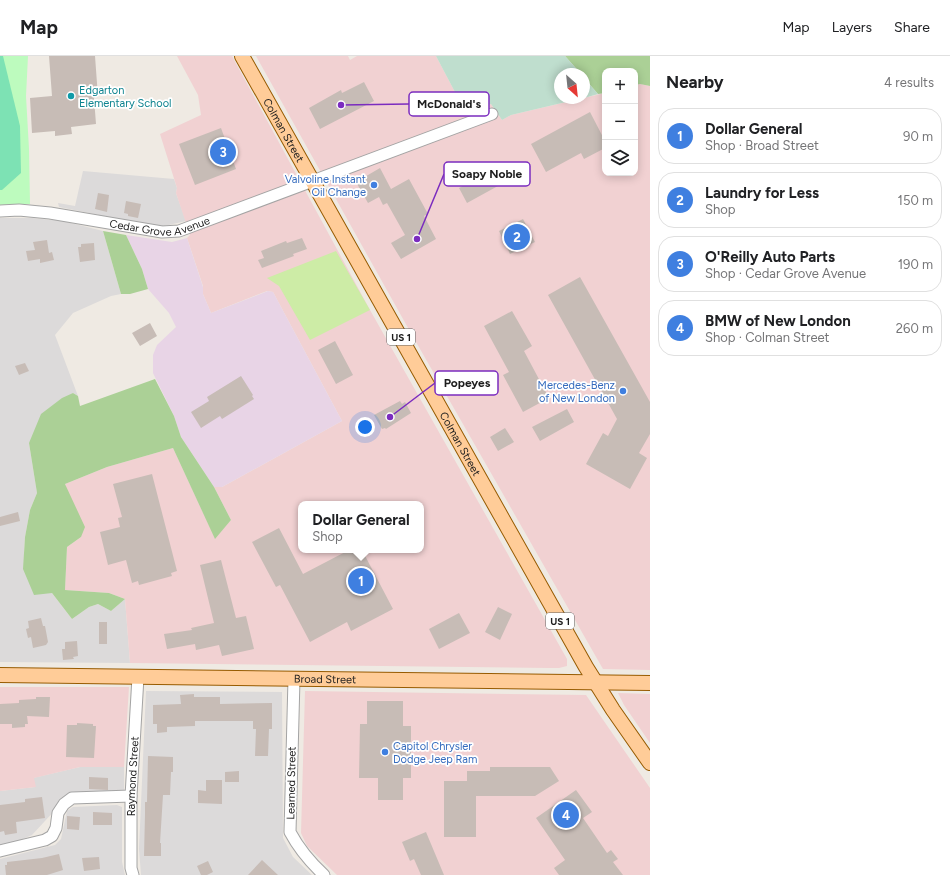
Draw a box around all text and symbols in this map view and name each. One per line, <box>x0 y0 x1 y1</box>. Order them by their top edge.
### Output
text: Map <box>20 16 58 39</box>
text: Map <box>782 19 810 36</box>
text: Layers <box>832 19 872 36</box>
text: Share <box>894 19 930 36</box>
north arrow <box>554 68 590 104</box>
map controls <box>602 68 638 176</box>
button: + <box>602 68 638 104</box>
text: Nearby <box>666 72 724 92</box>
text: 4 results <box>884 75 934 90</box>
place label: Edgarton Elementary School <box>79 84 171 110</box>
marker: Edgarton Elementary School <box>66 91 76 101</box>
callout: McDonald's <box>409 92 489 116</box>
street label: Colman Street <box>260 96 306 165</box>
text: McDonald's <box>417 97 481 111</box>
button: − <box>602 104 638 140</box>
text: Dollar General <box>705 120 803 138</box>
text: 1 <box>677 129 683 144</box>
text: 90 m <box>903 129 933 144</box>
pin: 3 <box>210 137 236 167</box>
text: Shop · Broad Street <box>705 138 819 153</box>
button: layers <box>602 140 638 176</box>
callout: Soapy Noble <box>444 162 530 186</box>
text: Soapy Noble <box>452 167 523 181</box>
place label: Valvoline Instant Oil Change <box>285 173 366 199</box>
marker: Valvoline Instant Oil Change <box>369 180 379 190</box>
text: Laundry for Less <box>705 184 819 202</box>
text: 2 <box>676 193 684 208</box>
text: 150 m <box>898 193 933 208</box>
text: Shop <box>705 202 735 217</box>
street label: Cedar Grove Avenue <box>109 214 212 239</box>
pin: 2 <box>504 222 530 252</box>
text: O'Reilly Auto Parts <box>705 248 835 266</box>
text: 3 <box>676 257 684 272</box>
text: 190 m <box>898 257 933 272</box>
text: Shop · Cedar Grove Avenue <box>705 266 866 281</box>
text: BMW of New London <box>705 312 851 330</box>
text: 4 <box>676 321 684 336</box>
text: 260 m <box>896 321 933 336</box>
road number: US 1 <box>387 329 415 345</box>
text: Shop · Colman Street <box>705 330 830 345</box>
callout: Popeyes <box>435 371 498 395</box>
text: Popeyes <box>444 376 491 390</box>
place label: Mercedes-Benz of New London <box>538 379 615 405</box>
marker: Mercedes-Benz of New London <box>618 386 628 396</box>
street label: Colman Street <box>437 410 483 478</box>
your location <box>355 417 375 437</box>
popup <box>298 501 424 553</box>
text: Dollar General <box>312 511 410 529</box>
text: Shop <box>312 529 343 544</box>
pin: 1 <box>348 566 374 596</box>
road number: US 1 <box>546 613 574 629</box>
street label: Broad Street <box>294 673 356 686</box>
street label: Raymond Street <box>125 736 141 816</box>
place label: Capitol Chrysler Dodge Jeep Ram <box>393 740 477 766</box>
street label: Learned Street <box>284 746 299 820</box>
marker: Capitol Chrysler Dodge Jeep Ram <box>380 747 390 757</box>
pin: 4 <box>553 800 579 830</box>

